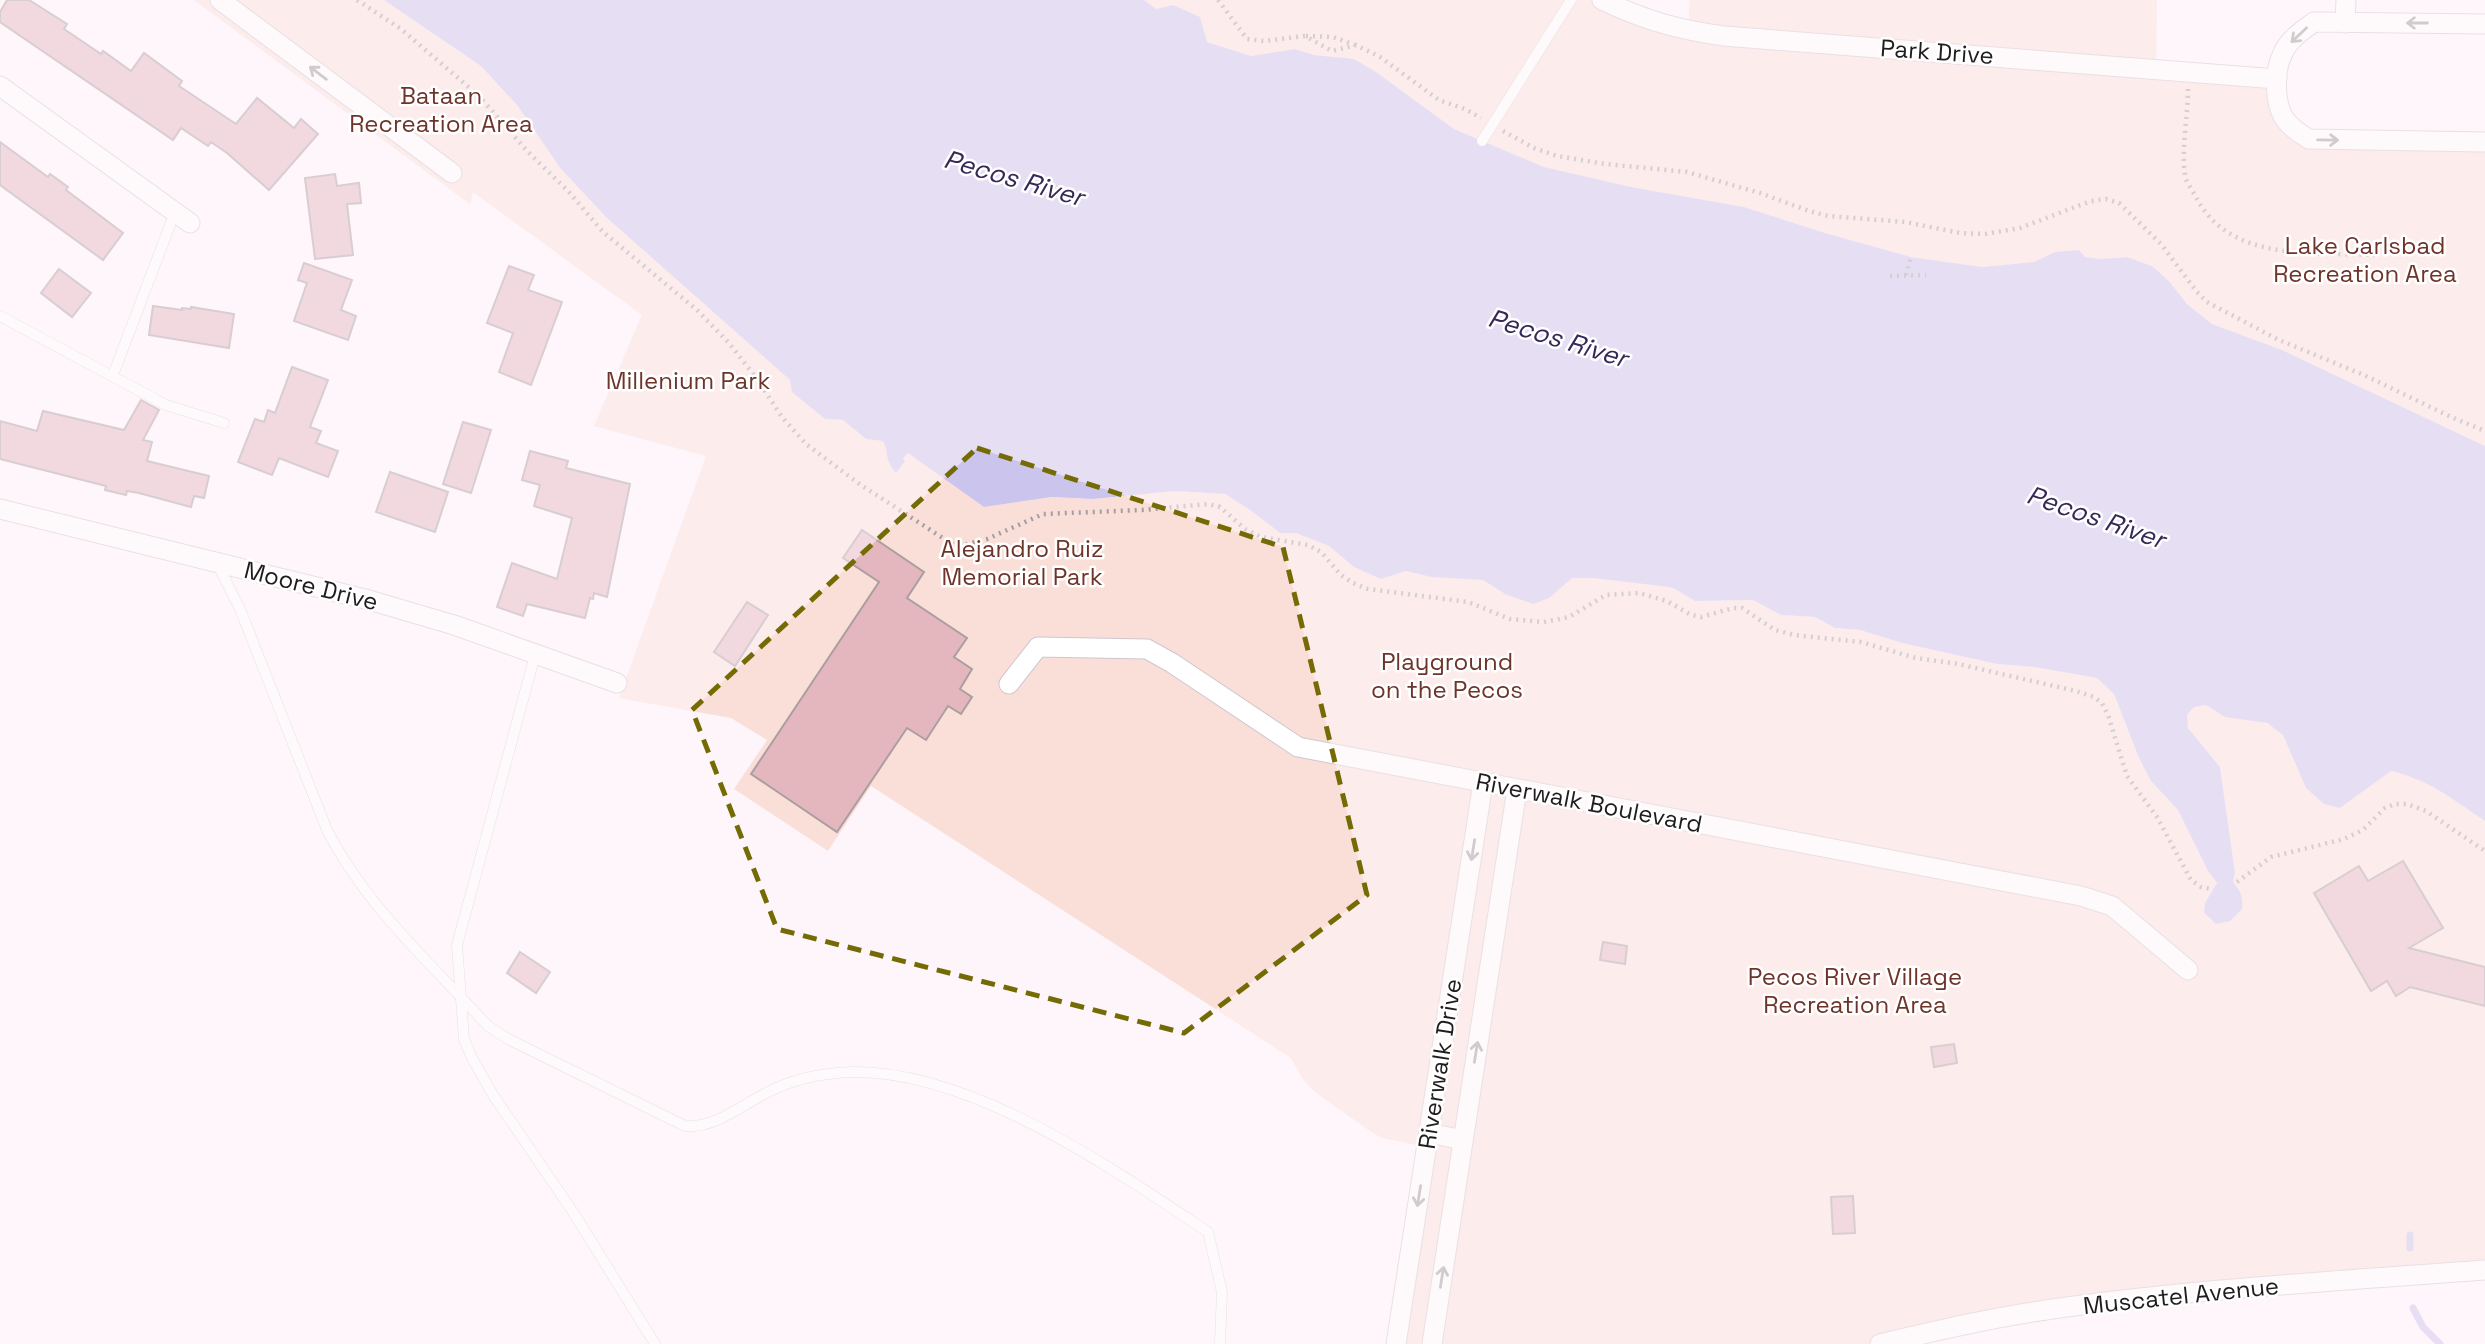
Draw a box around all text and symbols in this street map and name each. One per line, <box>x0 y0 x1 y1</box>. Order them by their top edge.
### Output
one-way arrow <box>2406 16 2429 30</box>
one-way arrow <box>2290 27 2308 43</box>
street label: Park Drive <box>1879 32 1995 71</box>
one-way arrow <box>310 66 328 81</box>
park label: Bataan Recreation Area <box>349 80 533 139</box>
one-way arrow <box>2317 133 2340 147</box>
water label: Pecos River <box>940 142 1091 215</box>
park label: Lake Carlsbad Recreation Area <box>2273 230 2457 289</box>
water label: Pecos River <box>1484 301 1635 376</box>
park label: Millenium Park <box>606 365 770 396</box>
water label: Pecos River <box>2022 477 2173 558</box>
park label: Alejandro Ruiz Memorial Park <box>941 533 1103 592</box>
street label: Moore Drive <box>241 554 381 617</box>
park label: Playground on the Pecos <box>1371 646 1523 705</box>
street label: Riverwalk Boulevard <box>1473 765 1705 840</box>
one-way arrow <box>1466 839 1479 861</box>
park label: Pecos River Village Recreation Area <box>1748 961 1962 1020</box>
street label: Riverwalk Drive <box>1411 977 1468 1151</box>
one-way arrow <box>1470 1041 1483 1063</box>
one-way arrow <box>1412 1184 1425 1207</box>
one-way arrow <box>1436 1266 1449 1288</box>
street label: Muscatel Avenue <box>2081 1270 2280 1321</box>

